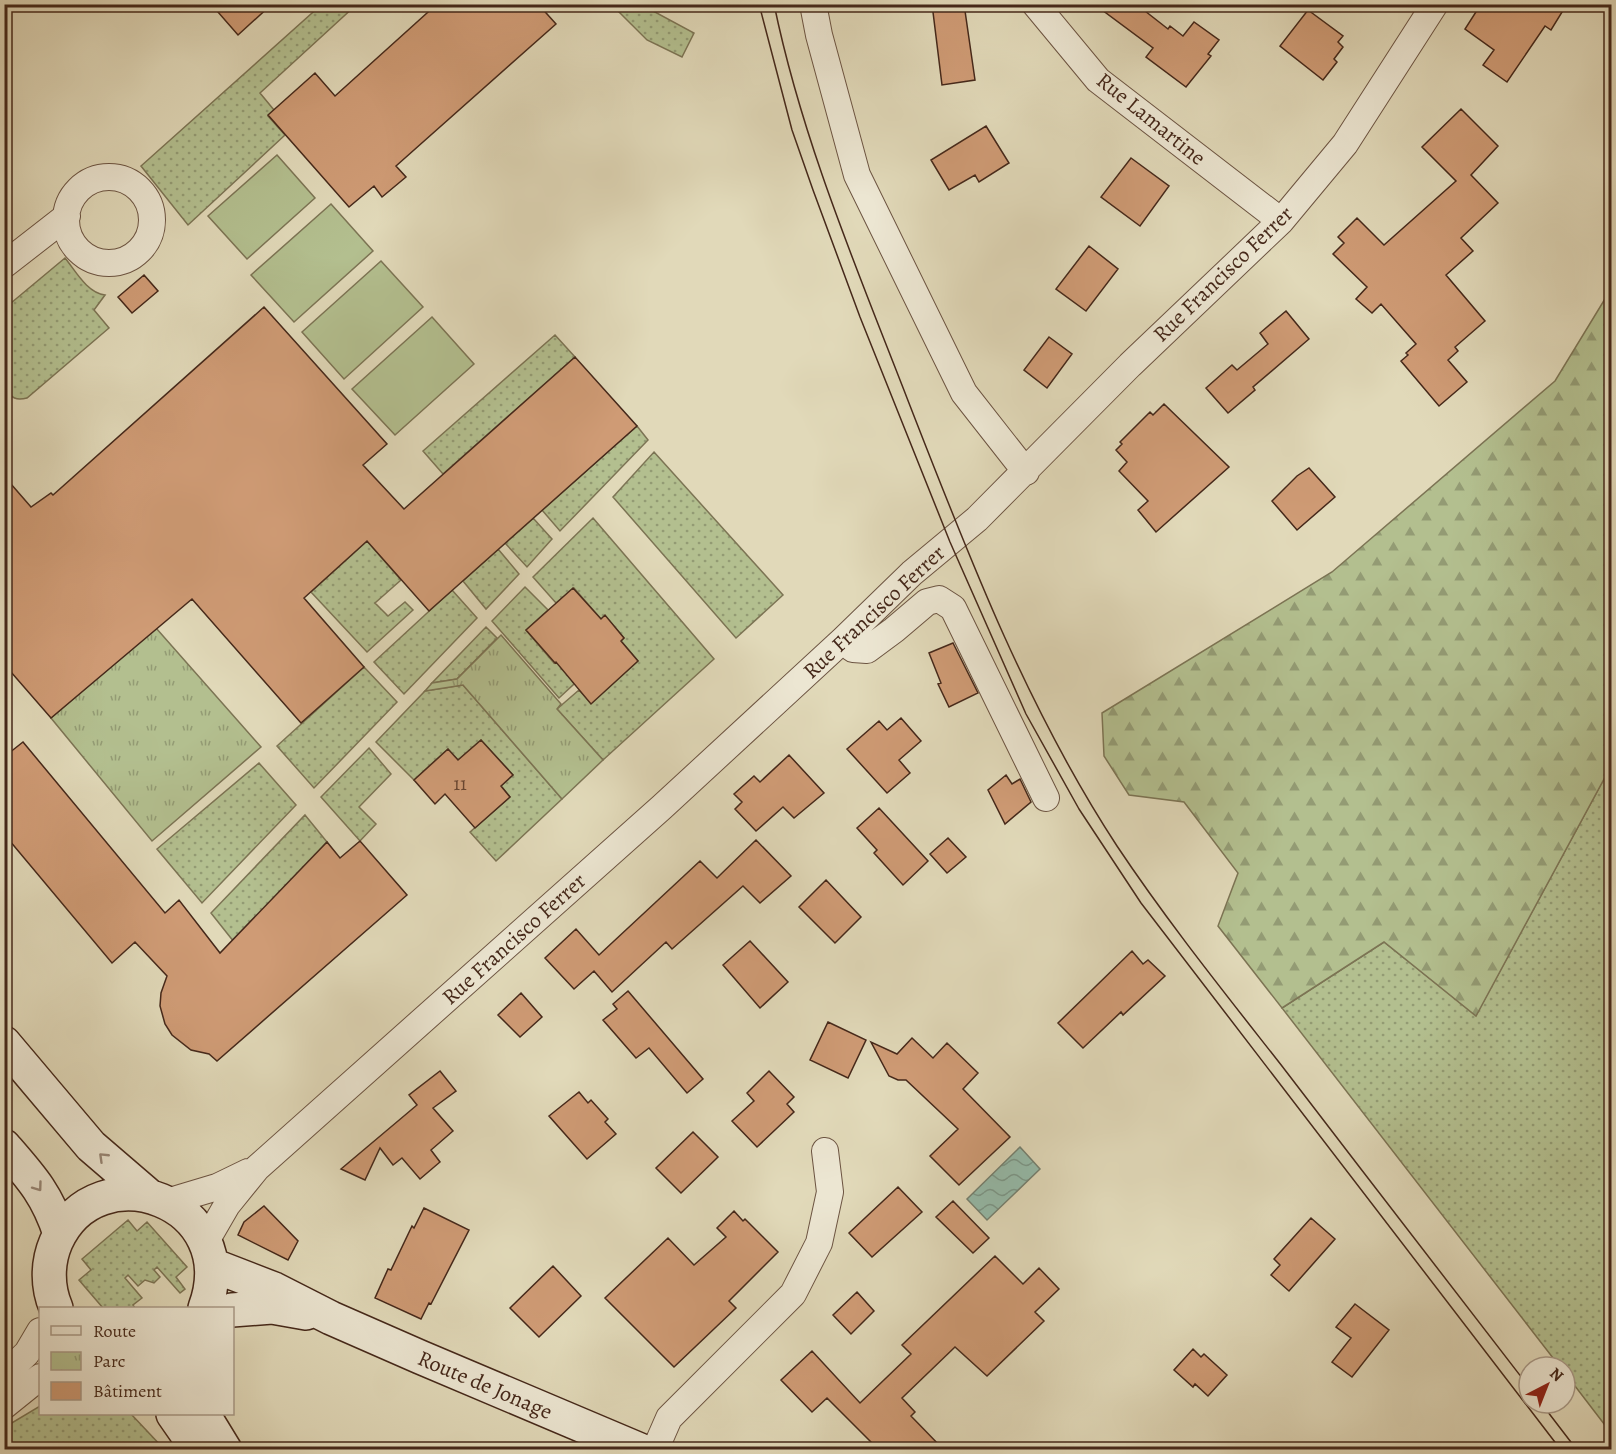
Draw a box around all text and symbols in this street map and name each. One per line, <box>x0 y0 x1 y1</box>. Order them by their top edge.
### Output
street label: Rue Lamartine <box>1090 66 1212 172</box>
street label: Rue Francisco Ferrer <box>1146 199 1300 349</box>
street label: Rue Francisco Ferrer <box>796 538 952 686</box>
house number: 11 <box>453 770 467 797</box>
street label: Rue Francisco Ferrer <box>436 866 592 1012</box>
one-way arrow <box>100 1154 111 1165</box>
one-way arrow <box>30 1180 41 1191</box>
legend <box>39 1307 234 1415</box>
text: Route <box>93 1319 136 1343</box>
street label: Route de Jonage <box>413 1343 557 1427</box>
text: Parc <box>93 1349 125 1373</box>
north arrow <box>1517 1355 1577 1415</box>
text: N <box>1545 1363 1568 1387</box>
text: Bâtiment <box>93 1379 162 1403</box>

